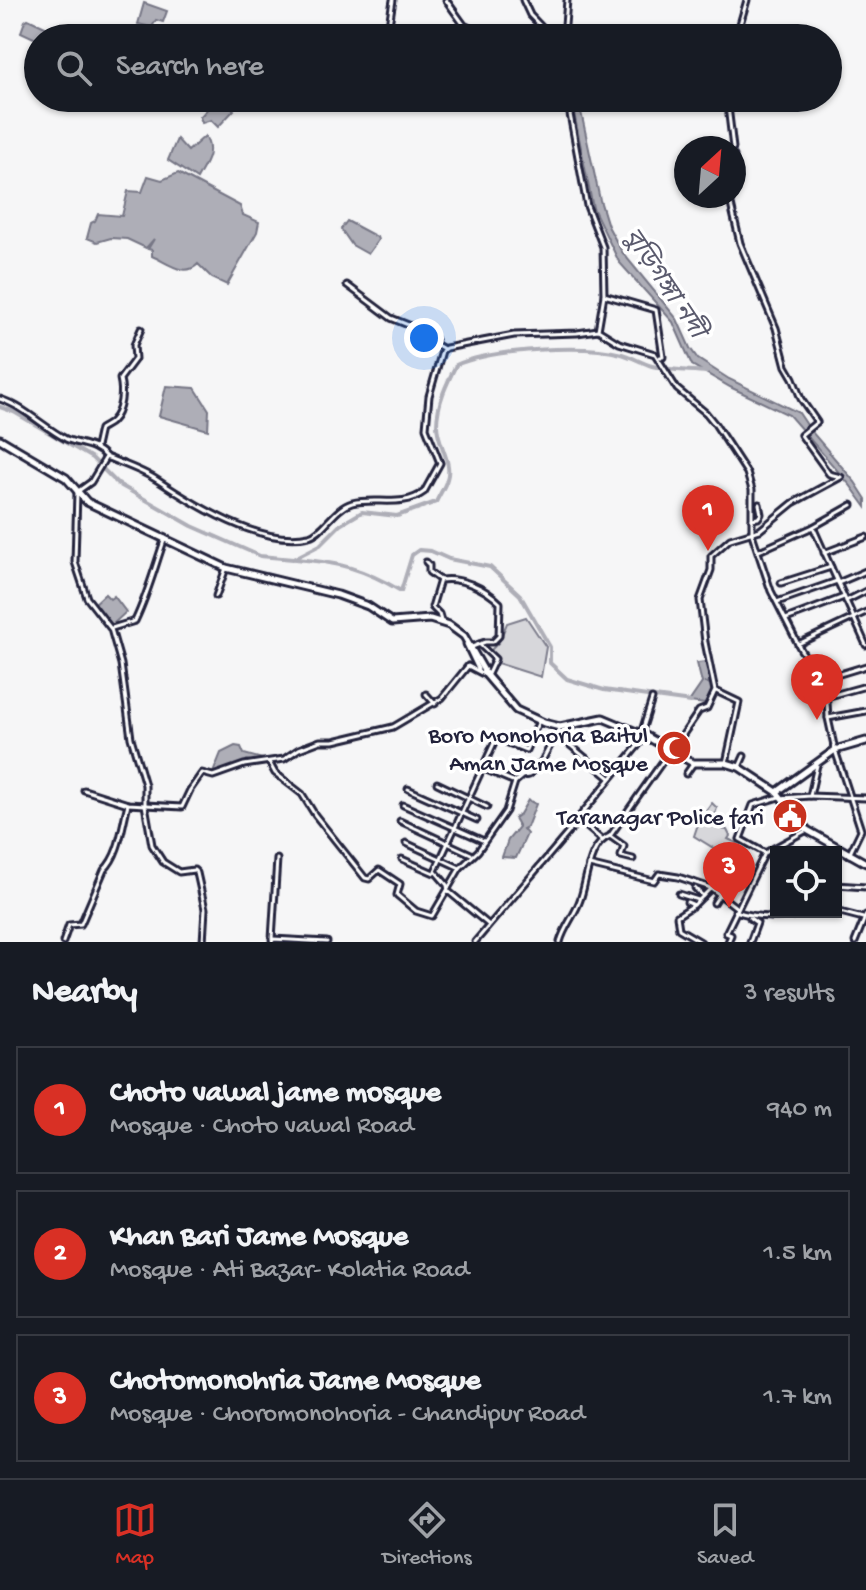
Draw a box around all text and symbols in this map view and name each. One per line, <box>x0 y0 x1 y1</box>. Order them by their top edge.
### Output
search box <box>24 24 842 112</box>
icon: search <box>52 46 96 90</box>
text: Search here <box>116 51 264 86</box>
north arrow <box>674 136 746 208</box>
water label: বুড়িগঙ্গা নদী <box>614 222 716 349</box>
your location <box>404 318 444 358</box>
pin: 1 <box>682 485 734 551</box>
pin: 2 <box>791 654 843 720</box>
place label: Boro Monohoria Baitul Aman Jame Mosque <box>427 723 649 780</box>
mosque icon: Boro Monohoria Baitul Aman Jame Mosque <box>655 729 693 767</box>
public building icon: Taranagar Police fari <box>771 797 809 835</box>
place label: Taranagar Police fari <box>555 805 764 834</box>
pin: 3 <box>703 842 755 908</box>
map controls <box>770 846 842 918</box>
button: locate <box>770 846 842 918</box>
text: Nearby <box>32 974 137 1014</box>
text: 3 results <box>744 979 834 1010</box>
text: Choto vawal jame mosque <box>110 1077 441 1112</box>
text: 1 <box>55 1095 65 1126</box>
text: 940 m <box>767 1095 832 1126</box>
text: Mosque · Choto vawal Road <box>110 1112 414 1143</box>
text: Khan Bari Jame Mosque <box>110 1221 408 1256</box>
text: 2 <box>54 1239 66 1270</box>
text: 1.5 km <box>763 1239 832 1270</box>
text: Mosque · Ati Bazar- Kolatia Road <box>110 1256 469 1287</box>
text: Chotomonohria Jame Mosque <box>110 1365 481 1400</box>
text: 3 <box>53 1383 67 1414</box>
text: 1.7 km <box>764 1383 832 1414</box>
text: Mosque · Choromonohoria - Chandipur Road <box>110 1400 585 1431</box>
tab: Map <box>113 1498 157 1572</box>
tab: Directions <box>382 1498 472 1572</box>
tab: Saved <box>697 1498 753 1572</box>

